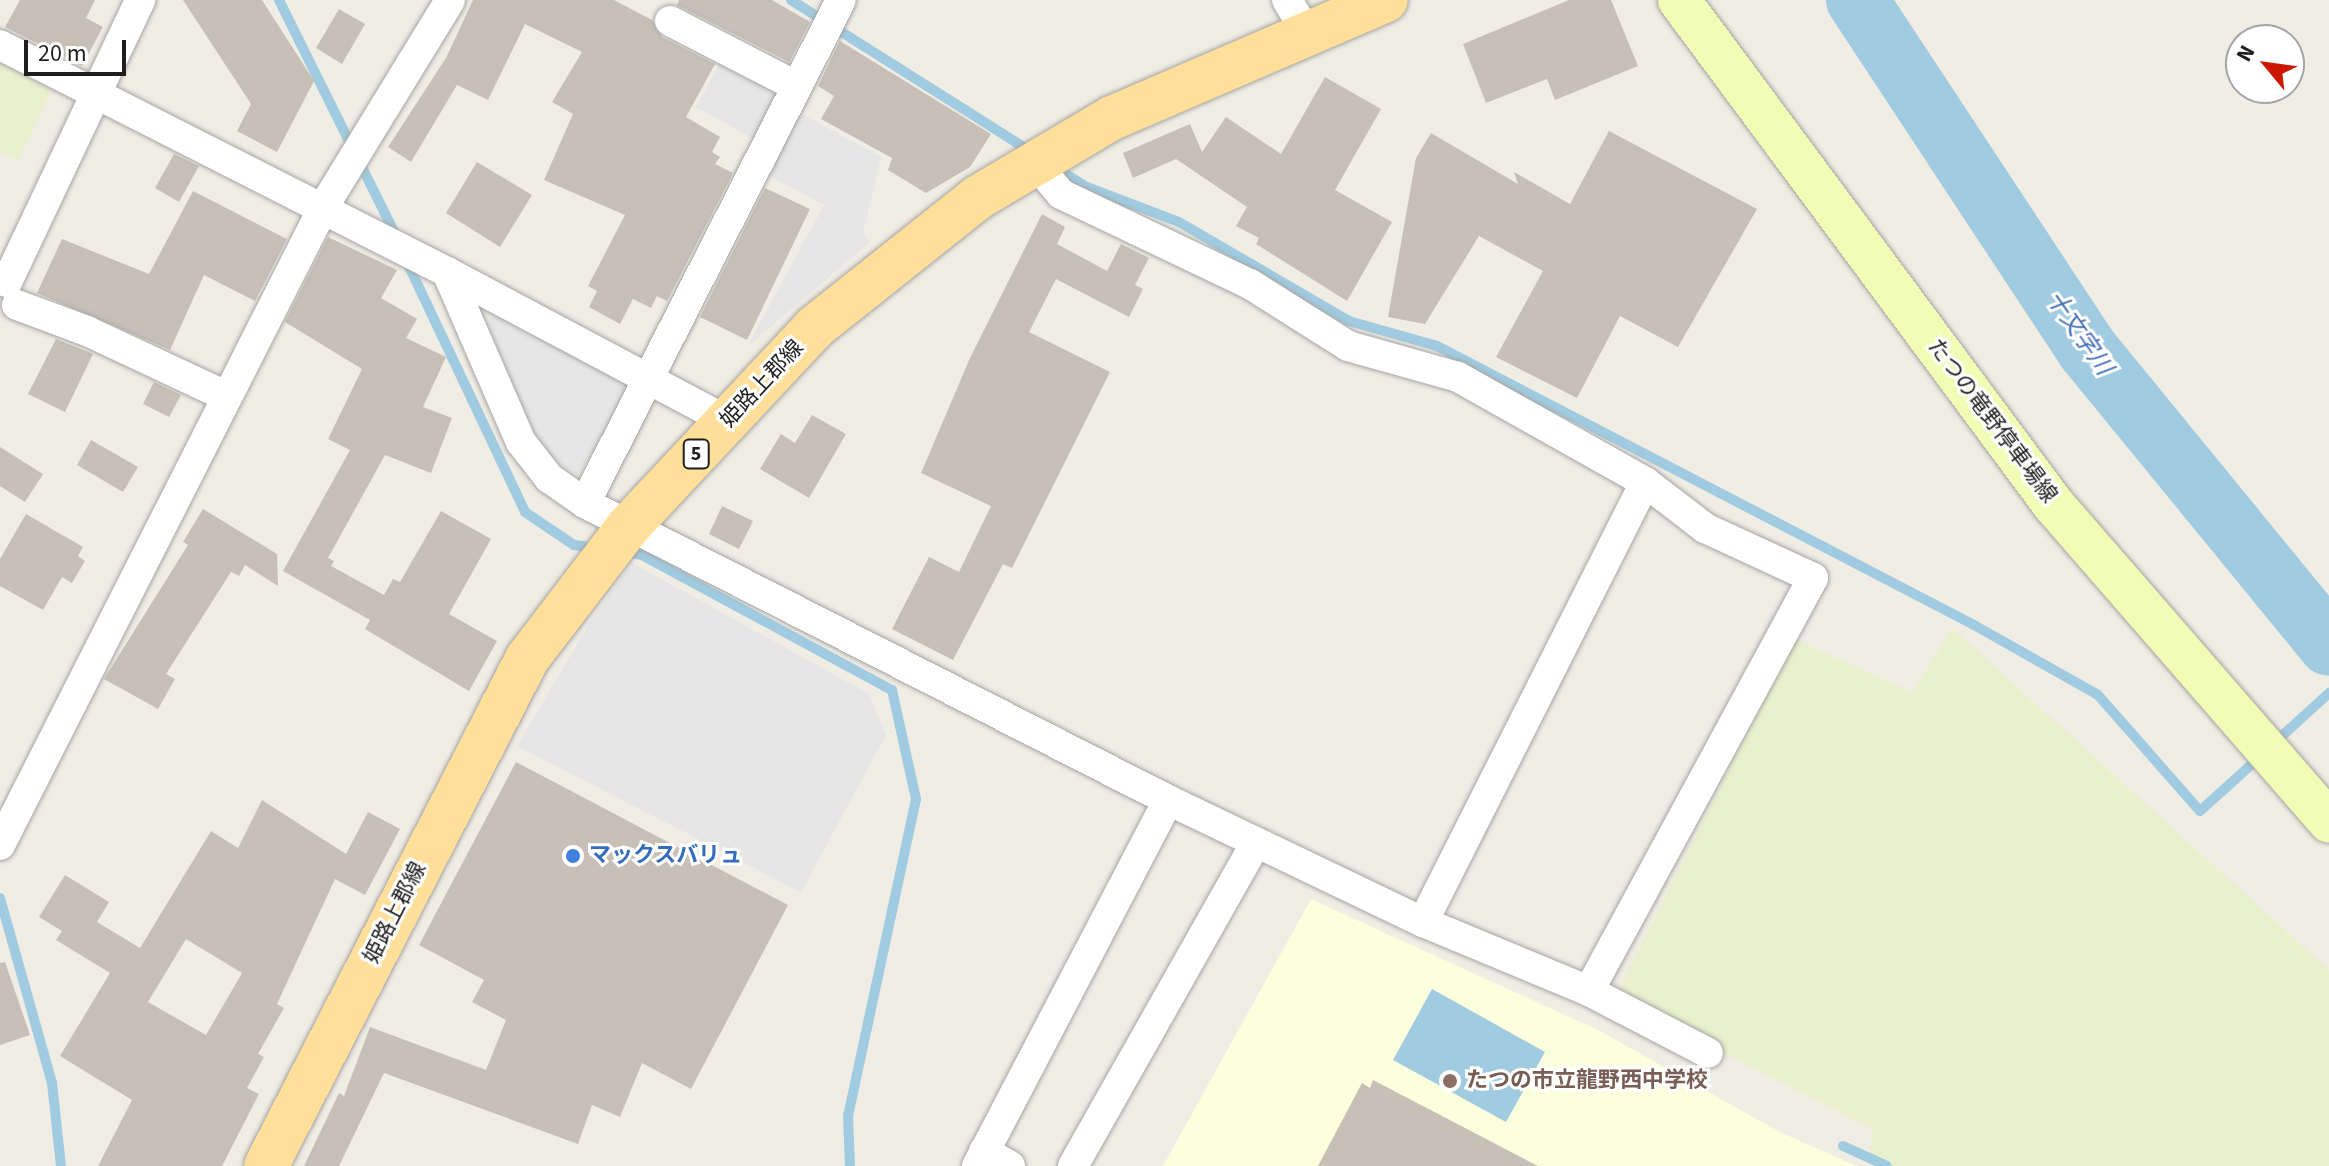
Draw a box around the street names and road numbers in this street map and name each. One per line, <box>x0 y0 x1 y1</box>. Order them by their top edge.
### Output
street label: たつの竜野停車場線 <box>1922 334 2062 508</box>
street label: 姫路上郡線 <box>715 335 809 433</box>
road number: 5 <box>682 438 710 470</box>
street label: 姫路上郡線 <box>358 858 432 968</box>

